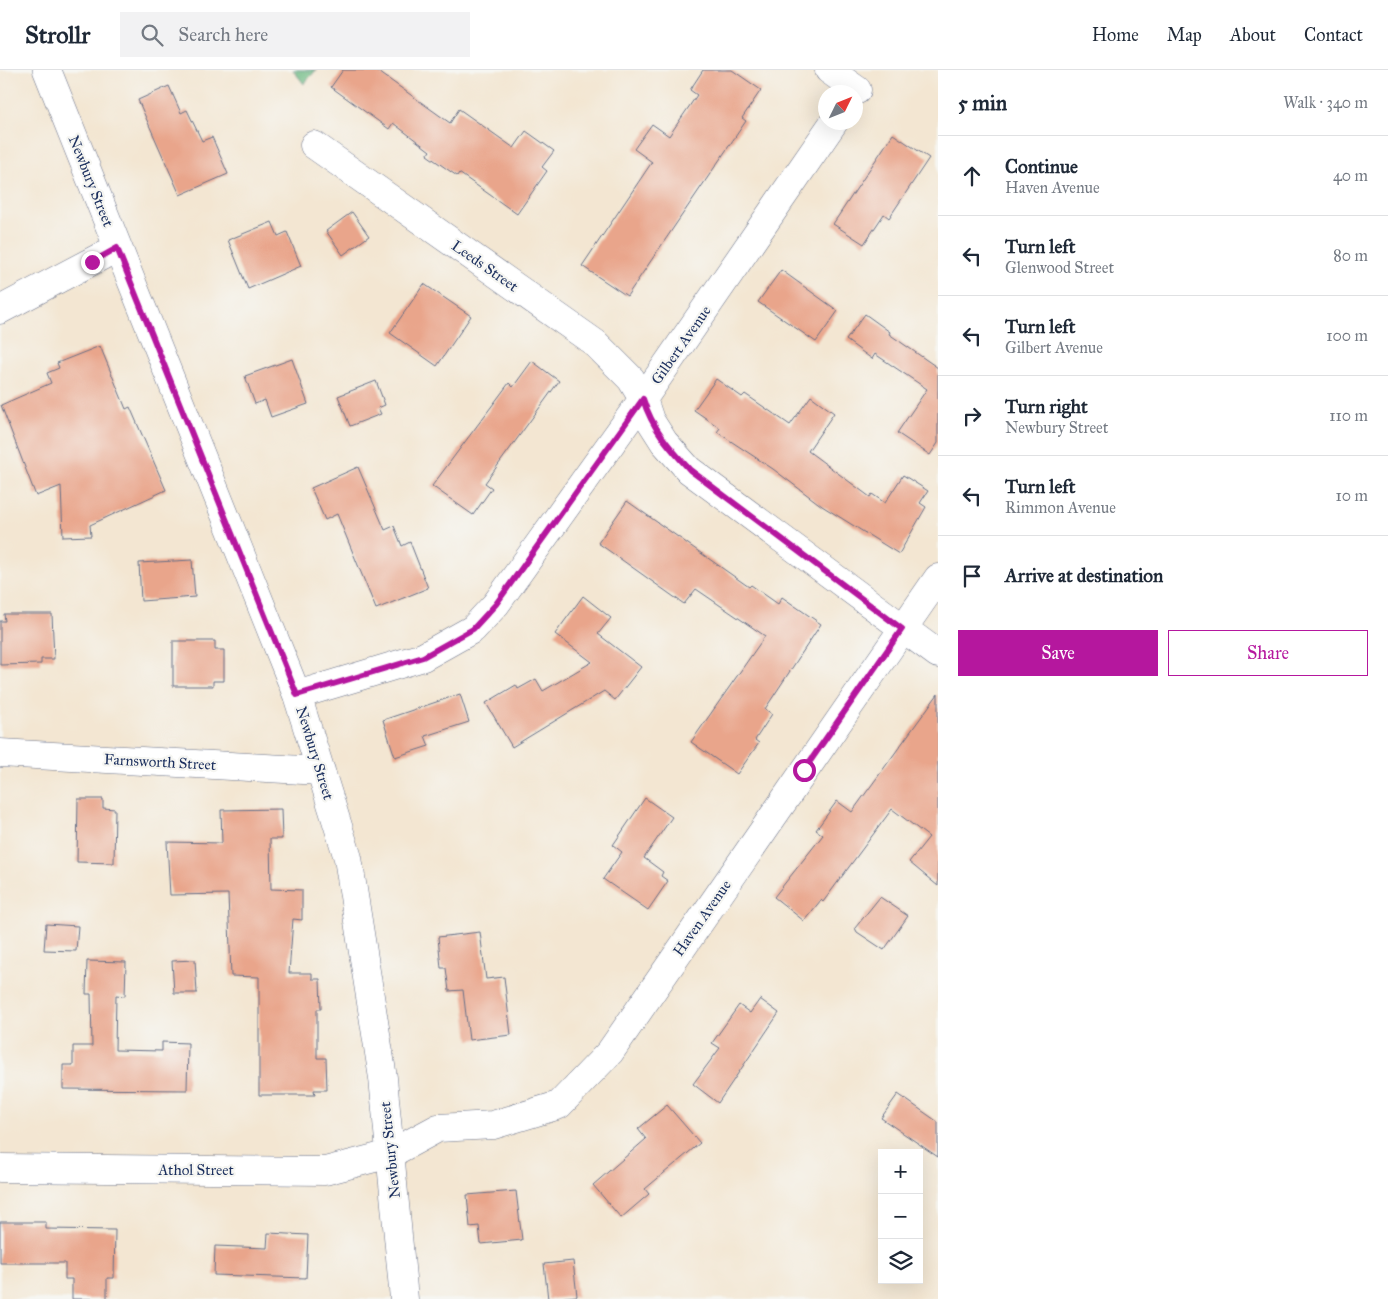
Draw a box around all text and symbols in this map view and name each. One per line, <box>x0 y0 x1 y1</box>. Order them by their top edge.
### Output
search box <box>120 12 470 57</box>
text: Strollr <box>25 20 90 50</box>
icon: search <box>138 21 166 49</box>
text: Search here <box>178 23 268 46</box>
text: Home <box>1092 24 1139 46</box>
text: Map <box>1167 24 1202 46</box>
text: About <box>1230 24 1276 46</box>
text: Contact <box>1304 24 1363 46</box>
north arrow <box>818 85 863 130</box>
text: 5 min <box>958 90 1007 116</box>
text: Walk · 340 m <box>1283 93 1368 112</box>
street label: Newbury Street <box>65 133 118 230</box>
text: Continue <box>1005 155 1078 178</box>
icon: ahead <box>958 162 986 190</box>
text: 40 m <box>1333 166 1368 185</box>
text: Haven Avenue <box>1005 178 1100 197</box>
text: Turn left <box>1005 235 1075 258</box>
street label: Leeds Street <box>448 237 522 296</box>
icon: left <box>958 242 986 270</box>
text: 80 m <box>1333 246 1368 265</box>
route end <box>81 251 104 274</box>
text: Glenwood Street <box>1005 258 1114 277</box>
street label: Gilbert Avenue <box>647 302 715 388</box>
text: Turn left <box>1005 315 1075 338</box>
icon: left <box>958 322 986 350</box>
text: 100 m <box>1326 326 1368 345</box>
text: Gilbert Avenue <box>1005 338 1103 357</box>
text: Turn right <box>1005 395 1088 418</box>
icon: right <box>958 402 986 430</box>
text: 110 m <box>1329 406 1368 425</box>
text: Newbury Street <box>1005 418 1108 437</box>
text: Turn left <box>1005 475 1075 498</box>
icon: left <box>958 482 986 510</box>
text: 10 m <box>1336 486 1368 505</box>
text: Rimmon Avenue <box>1005 498 1116 517</box>
icon: arrive <box>958 562 986 590</box>
text: Arrive at destination <box>1005 564 1163 587</box>
button: Save <box>958 630 1158 676</box>
button: Share <box>1168 630 1368 676</box>
street label: Newbury Street <box>292 704 338 803</box>
street label: Farnsworth Street <box>104 750 217 774</box>
route start <box>793 759 816 782</box>
street label: Haven Avenue <box>669 876 735 960</box>
street label: Newbury Street <box>376 1100 404 1199</box>
map controls <box>878 1149 923 1284</box>
button: + <box>878 1149 923 1194</box>
street label: Athol Street <box>157 1161 235 1179</box>
button: − <box>878 1194 923 1239</box>
button: layers <box>878 1239 923 1284</box>

